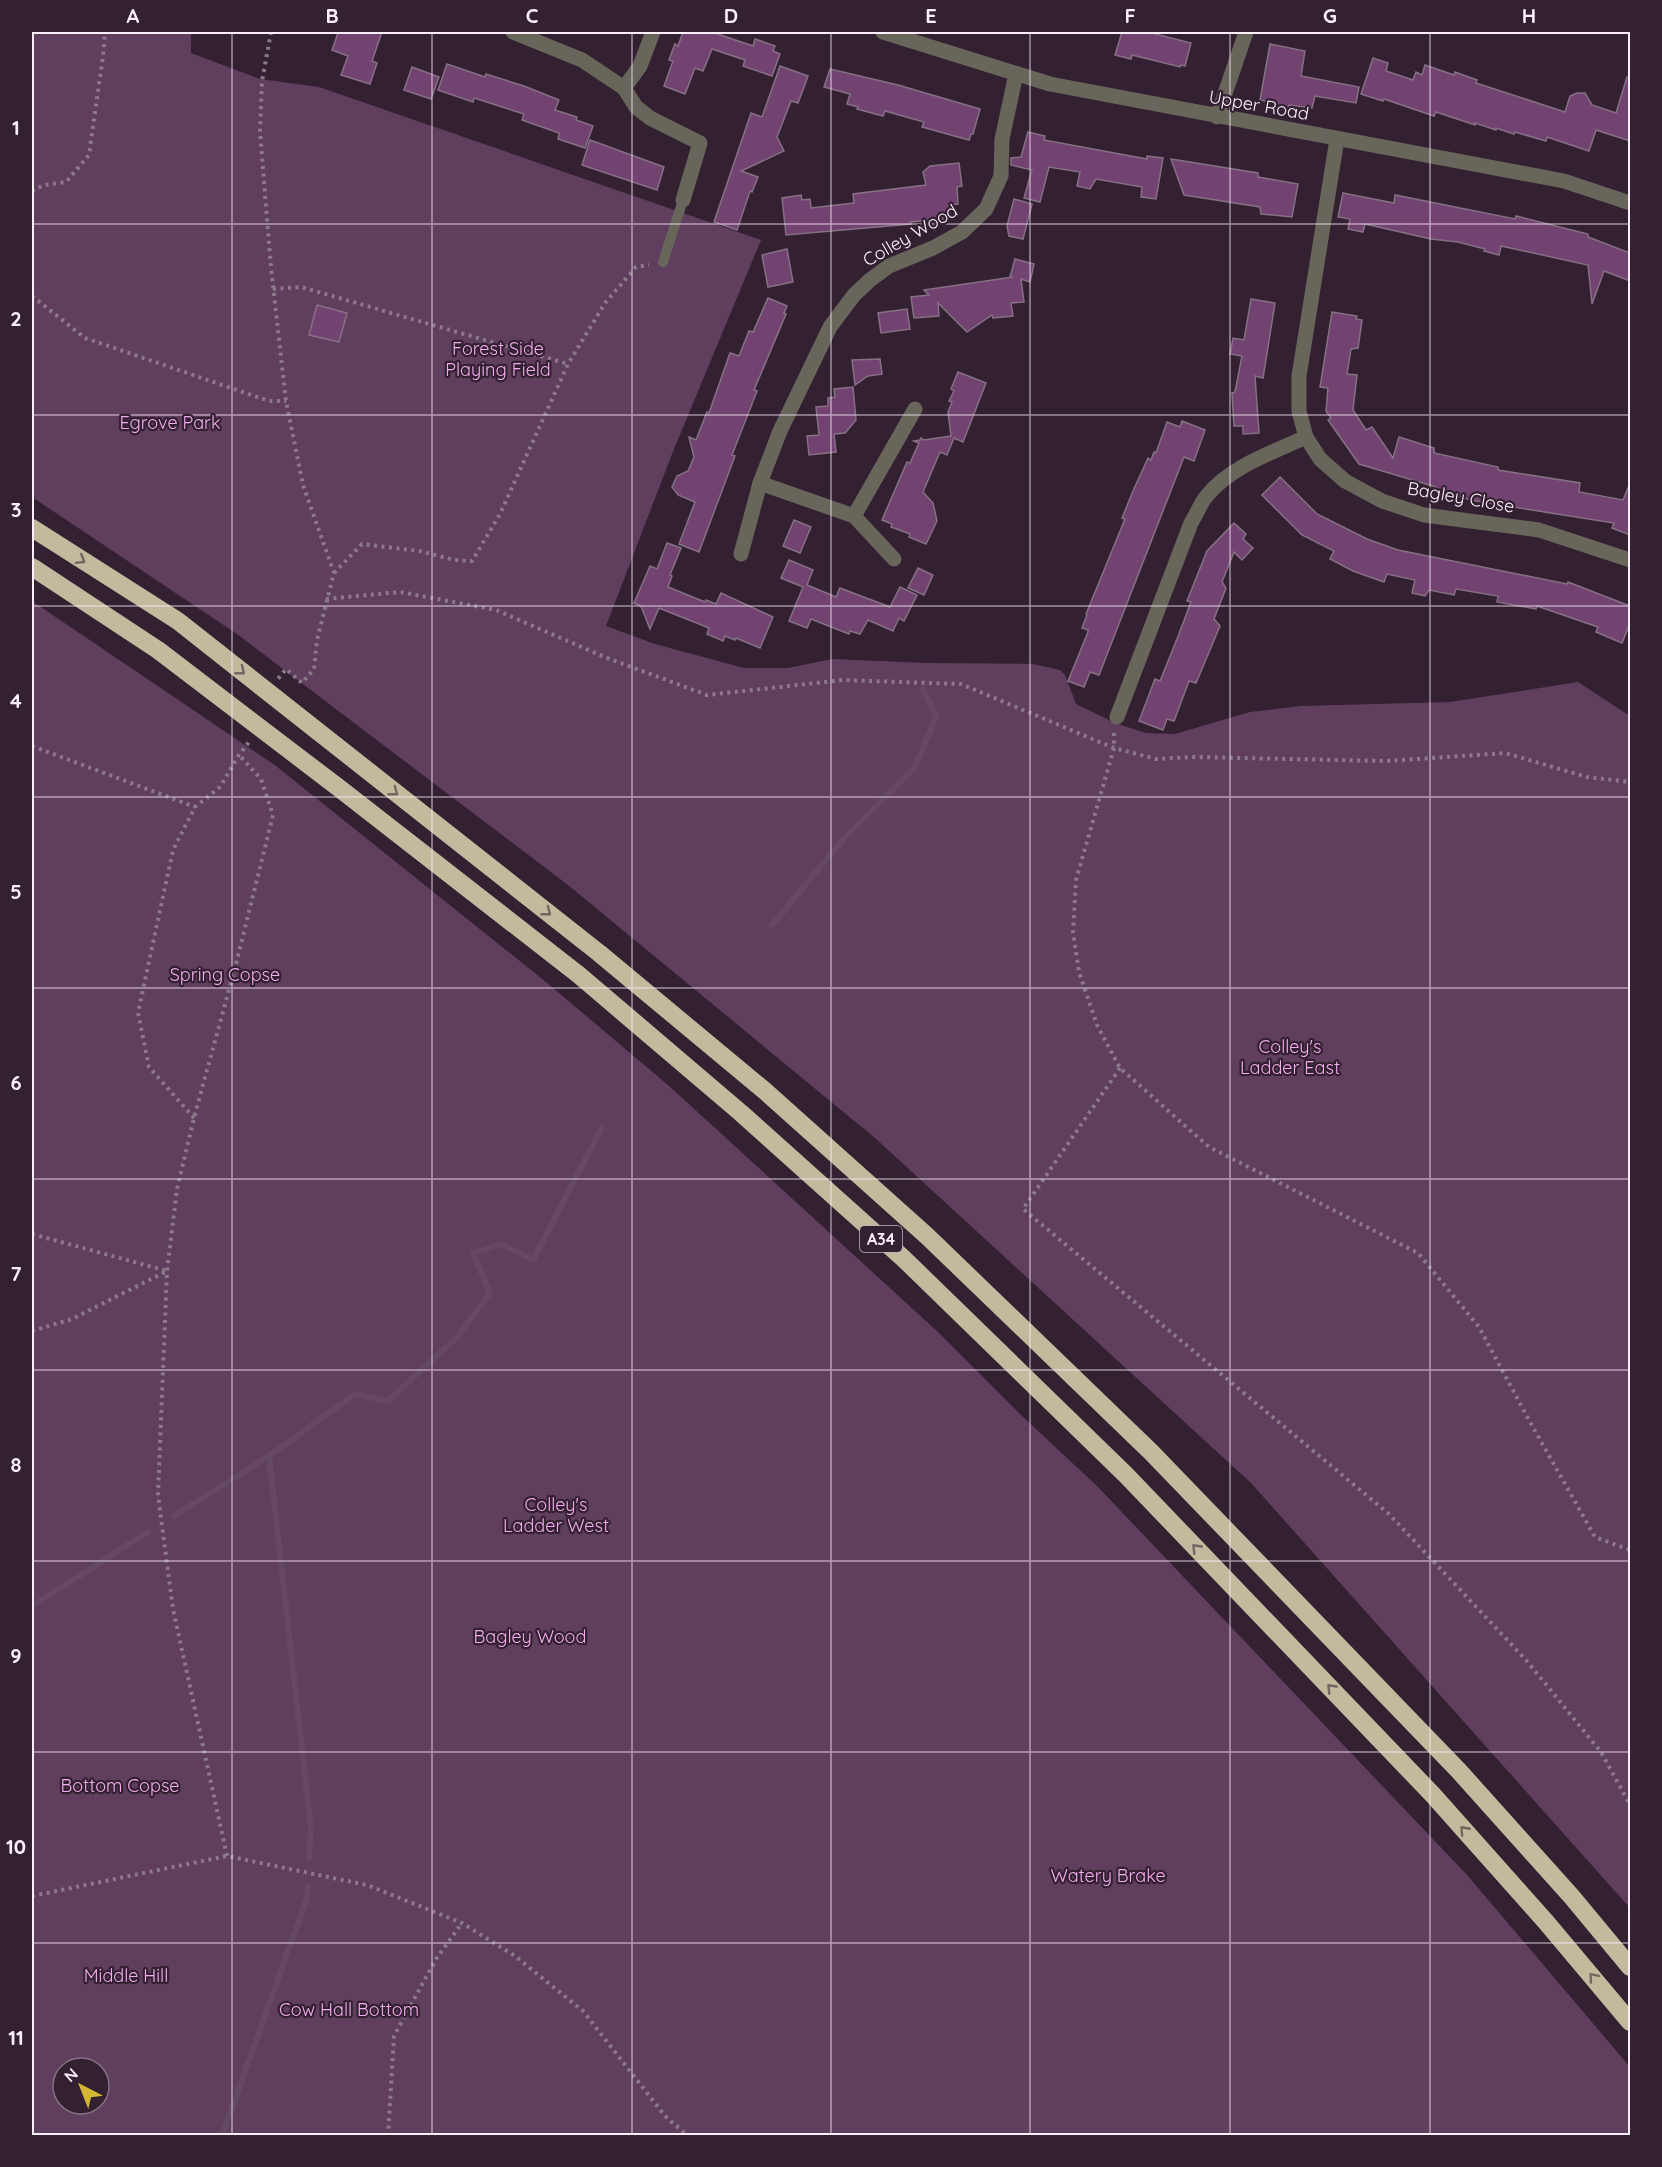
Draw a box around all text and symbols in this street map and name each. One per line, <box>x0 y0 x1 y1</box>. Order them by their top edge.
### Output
text: A <box>127 3 140 28</box>
text: B <box>325 3 339 28</box>
text: C <box>526 3 539 28</box>
text: D <box>724 3 738 28</box>
text: E <box>925 3 937 28</box>
text: F <box>1124 3 1136 28</box>
text: G <box>1323 3 1337 28</box>
text: H <box>1522 3 1536 28</box>
street label: Upper Road <box>1207 85 1311 125</box>
text: 1 <box>12 115 20 140</box>
street label: Colley Wood <box>858 199 962 271</box>
text: 2 <box>10 306 22 331</box>
park label: Forest Side Playing Field <box>445 337 551 381</box>
park label: Egrove Park <box>119 411 221 434</box>
street label: Bagley Close <box>1406 476 1516 518</box>
text: 3 <box>11 497 21 522</box>
one-way arrow <box>75 552 85 564</box>
one-way arrow <box>234 664 245 675</box>
text: 4 <box>10 688 22 713</box>
one-way arrow <box>387 784 398 795</box>
text: 5 <box>10 879 22 904</box>
one-way arrow <box>540 905 551 916</box>
park label: Spring Copse <box>170 963 280 986</box>
park label: Colley's Ladder East <box>1240 1035 1340 1079</box>
text: 6 <box>10 1070 22 1095</box>
road number: A34 <box>860 1226 902 1252</box>
text: 7 <box>11 1261 22 1286</box>
text: 8 <box>11 1452 22 1477</box>
park label: Colley's Ladder West <box>503 1493 609 1537</box>
one-way arrow <box>1192 1544 1203 1554</box>
park label: Bagley Wood <box>474 1625 586 1648</box>
text: 9 <box>10 1643 22 1668</box>
one-way arrow <box>1327 1685 1338 1696</box>
park label: Bottom Copse <box>60 1774 180 1797</box>
one-way arrow <box>1460 1827 1471 1837</box>
text: 10 <box>6 1834 26 1859</box>
park label: Watery Brake <box>1050 1864 1166 1887</box>
park label: Middle Hill <box>84 1964 168 1987</box>
one-way arrow <box>1589 1973 1600 1984</box>
park label: Cow Hall Bottom <box>279 1998 419 2021</box>
text: 11 <box>8 2025 24 2050</box>
north arrow <box>51 2056 111 2116</box>
text: N <box>60 2063 82 2086</box>

